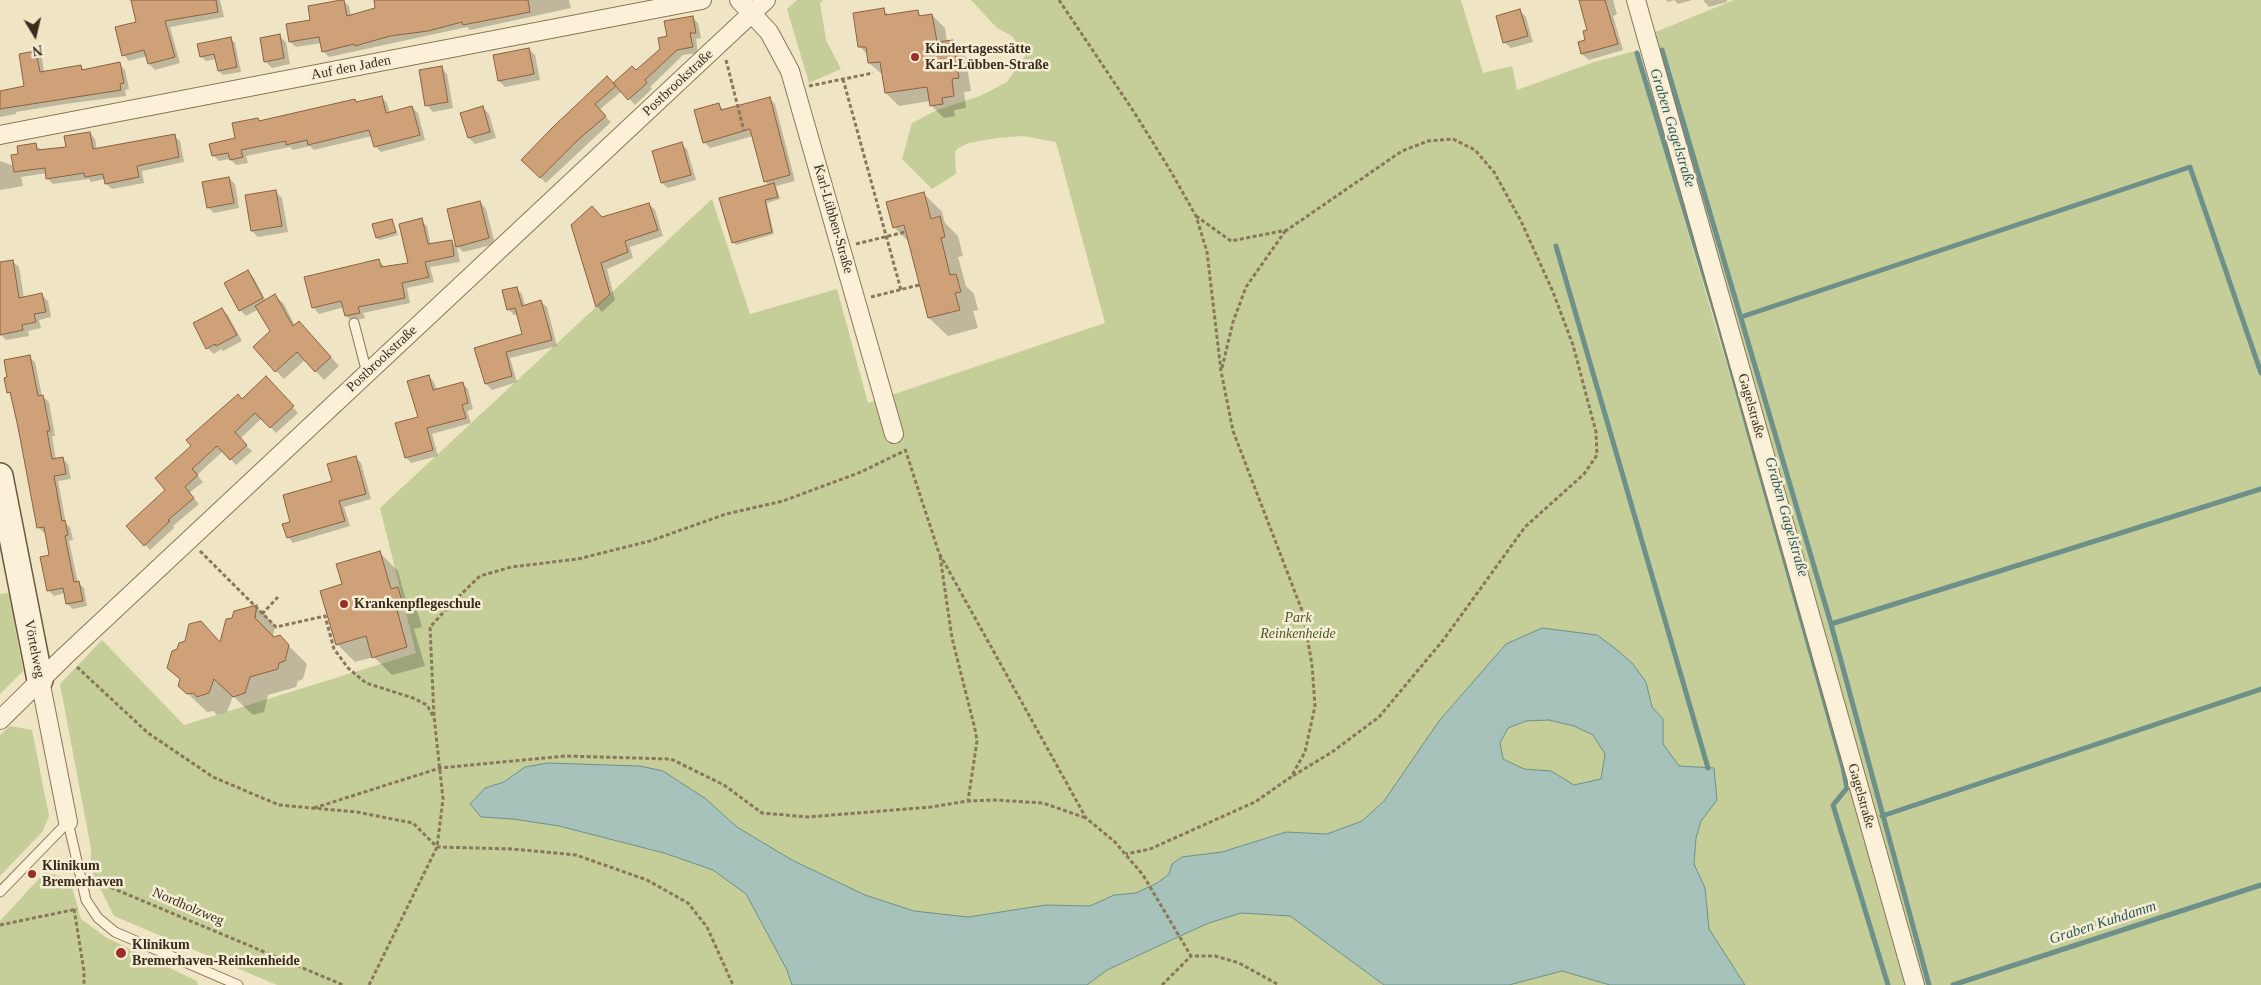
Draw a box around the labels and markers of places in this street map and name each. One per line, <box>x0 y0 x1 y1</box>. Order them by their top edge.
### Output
place label: Kindertagesstätte Karl-Lübben-Straße <box>925 41 1049 74</box>
marker: Kindertagesstätte Karl-Lübben-Straße <box>909 51 921 63</box>
place label: Krankenpflegeschule <box>354 596 481 612</box>
marker: Krankenpflegeschule <box>338 598 350 610</box>
place label: Klinikum Bremerhaven <box>42 858 123 890</box>
marker: Klinikum Bremerhaven <box>26 868 38 880</box>
place label: Klinikum Bremerhaven-Reinkenheide <box>132 937 300 970</box>
marker: Klinikum Bremerhaven-Reinkenheide <box>114 946 128 960</box>

